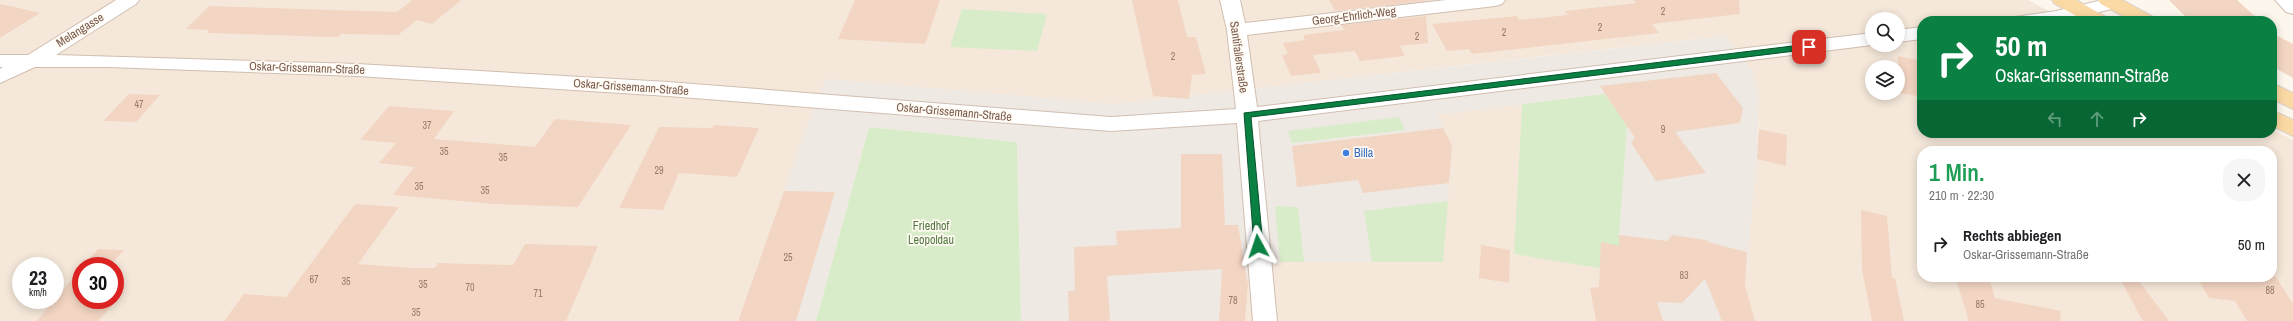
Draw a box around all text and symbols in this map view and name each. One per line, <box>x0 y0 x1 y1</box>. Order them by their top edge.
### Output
street label: Georg-Ehrlich-Weg <box>1311 3 1397 29</box>
house number: 2 <box>1661 5 1666 18</box>
street label: Melangasse <box>53 9 107 51</box>
map controls <box>1865 12 1905 100</box>
button: search <box>1865 12 1905 52</box>
street label: Santifallerstraße <box>1226 20 1252 94</box>
house number: 2 <box>1598 21 1603 34</box>
house number: 2 <box>1502 26 1507 39</box>
text: 50 m <box>1995 27 2047 65</box>
house number: 2 <box>1415 30 1420 43</box>
pin <box>1792 30 1826 64</box>
icon: right <box>1929 32 1981 84</box>
icon: arrive <box>1798 36 1820 58</box>
house number: 2 <box>1171 50 1176 63</box>
street label: Oskar-Grissemann-Straße <box>249 58 365 78</box>
button: layers <box>1865 60 1905 100</box>
text: Oskar-Grissemann-Straße <box>1995 63 2169 88</box>
street label: Oskar-Grissemann-Straße <box>573 75 689 99</box>
house number: 47 <box>134 98 144 111</box>
street label: Oskar-Grissemann-Straße <box>896 99 1012 125</box>
icon: left <box>2044 108 2066 130</box>
icon: ahead <box>2086 108 2108 130</box>
icon: right <box>2128 108 2150 130</box>
house number: 37 <box>422 119 432 132</box>
house number: 9 <box>1661 123 1666 136</box>
house number: 35 <box>439 145 449 158</box>
place label: Billa <box>1354 145 1374 161</box>
marker: Billa <box>1341 148 1351 158</box>
house number: 35 <box>498 151 508 164</box>
text: 1 Min. <box>1929 156 1984 188</box>
button: close <box>2223 159 2265 201</box>
house number: 29 <box>654 164 664 177</box>
house number: 35 <box>414 180 424 193</box>
house number: 35 <box>480 184 490 197</box>
text: 210 m · 22:30 <box>1929 187 1994 204</box>
park label: Friedhof Leopoldau <box>908 218 954 248</box>
position arrow <box>1237 225 1279 267</box>
text: Rechts abbiegen <box>1963 225 2061 246</box>
icon: right <box>1929 233 1951 255</box>
text: 50 m <box>2238 234 2265 255</box>
text: Oskar-Grissemann-Straße <box>1963 246 2089 263</box>
house number: 25 <box>783 251 793 264</box>
speed limit sign: 30 <box>72 257 124 309</box>
text: 23 <box>29 264 47 291</box>
house number: 83 <box>1679 269 1689 282</box>
house number: 67 <box>309 273 319 286</box>
house number: 35 <box>341 275 351 288</box>
house number: 35 <box>418 278 428 291</box>
house number: 70 <box>465 281 475 294</box>
house number: 88 <box>2265 284 2275 297</box>
text: km/h <box>29 286 47 299</box>
house number: 71 <box>533 287 543 300</box>
house number: 78 <box>1228 294 1238 307</box>
house number: 85 <box>1975 298 1985 311</box>
house number: 35 <box>411 306 421 319</box>

